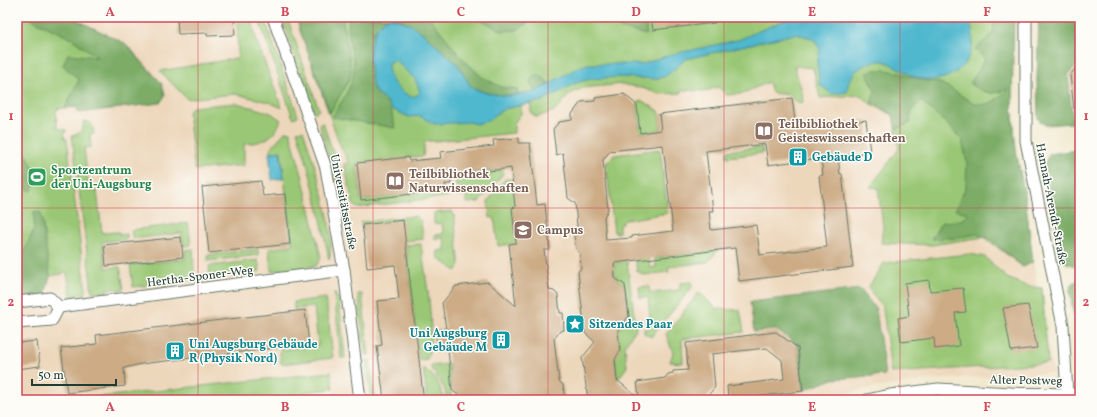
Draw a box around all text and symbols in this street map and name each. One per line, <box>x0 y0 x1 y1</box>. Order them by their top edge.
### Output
text: A <box>105 4 115 22</box>
text: B <box>281 4 290 22</box>
text: C <box>457 4 465 22</box>
text: D <box>631 4 641 22</box>
text: E <box>808 4 816 22</box>
text: F <box>983 4 991 22</box>
text: 1 <box>8 108 14 126</box>
text: 1 <box>1083 108 1089 126</box>
place label: Teilbibliothek Geisteswissenschaften <box>778 117 906 147</box>
library icon: Teilbibliothek Geisteswissenschaften <box>753 120 775 142</box>
street label: Hannah-Arendt-Straße <box>1031 142 1071 267</box>
building icon: Gebäude D <box>787 146 809 168</box>
place label: Gebäude D <box>812 150 873 166</box>
street label: Universitätsstraße <box>326 153 360 252</box>
place label: Sportzentrum der Uni-Augsburg <box>51 163 152 193</box>
sports icon: Sportzentrum der Uni-Augsburg <box>26 166 48 188</box>
place label: Teilbibliothek Naturwissenschaften <box>409 167 529 197</box>
library icon: Teilbibliothek Naturwissenschaften <box>384 170 406 192</box>
school or university icon: Campus <box>512 219 534 241</box>
place label: Campus <box>537 223 584 239</box>
street label: Hertha-Sponer-Weg <box>146 263 254 291</box>
text: 2 <box>8 294 15 312</box>
text: 2 <box>1083 294 1090 312</box>
place icon: Sitzendes Paar <box>564 313 586 335</box>
place label: Sitzendes Paar <box>589 317 673 333</box>
place label: Uni Augsburg Gebäude M <box>410 326 487 356</box>
building icon: Uni Augsburg Gebäude M <box>490 329 512 351</box>
place label: Uni Augsburg Gebäude R (Physik Nord) <box>189 337 318 367</box>
building icon: Uni Augsburg Gebäude R (Physik Nord) <box>164 340 186 362</box>
scale bar <box>32 361 116 387</box>
text: 50 m <box>38 368 64 384</box>
street label: Alter Postweg <box>989 372 1062 390</box>
text: A <box>105 399 115 417</box>
text: B <box>281 399 290 417</box>
text: C <box>457 399 465 417</box>
text: D <box>631 399 641 417</box>
text: E <box>808 399 816 417</box>
text: F <box>983 399 991 417</box>

